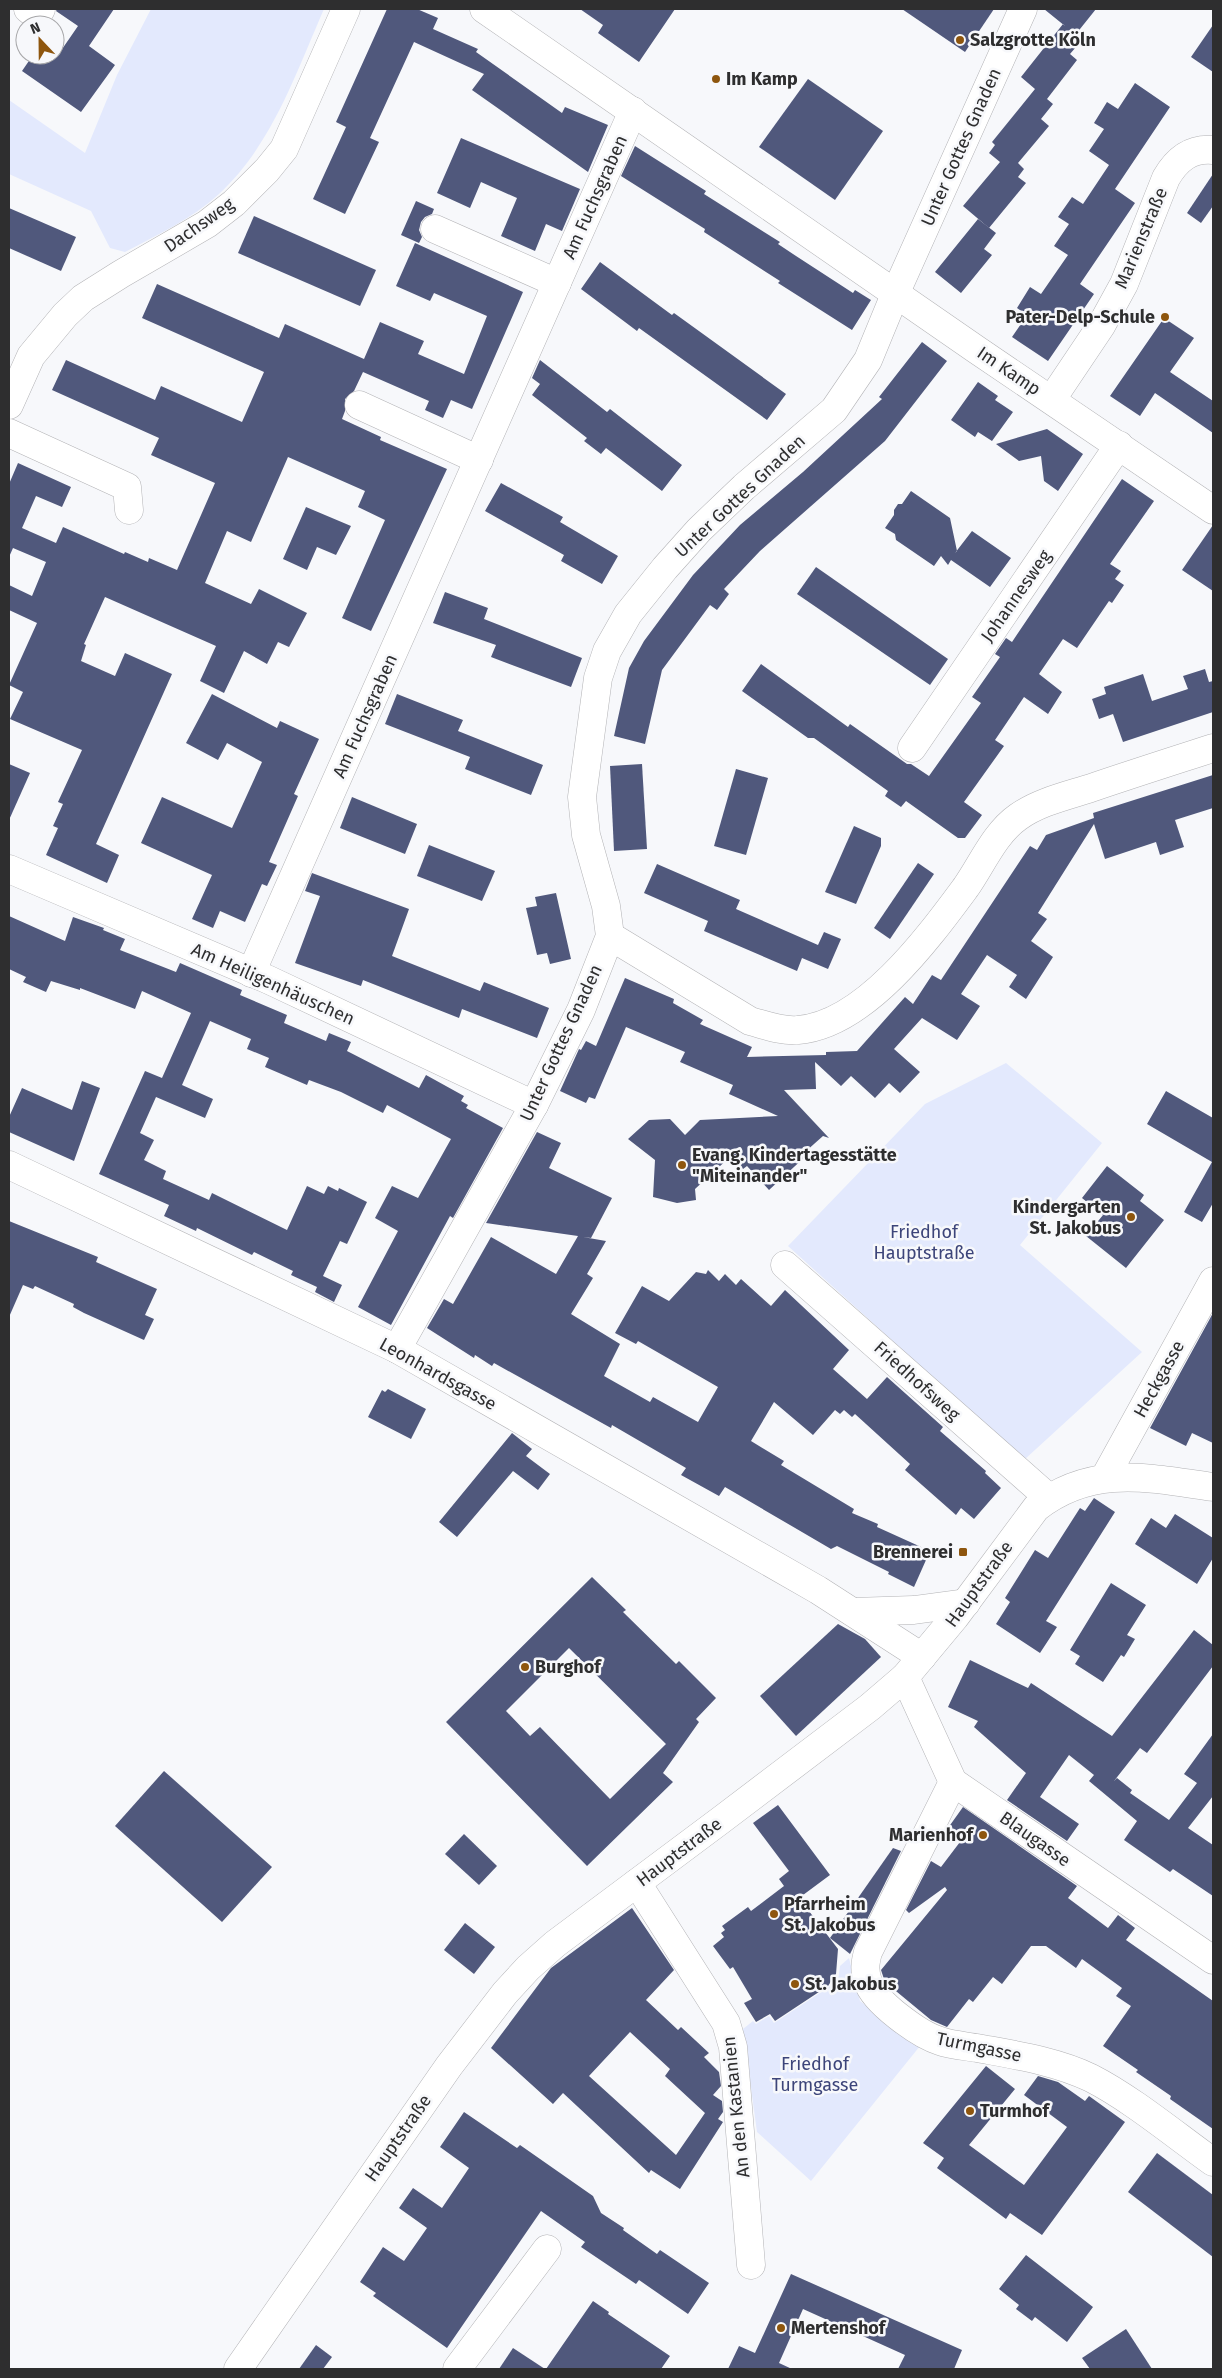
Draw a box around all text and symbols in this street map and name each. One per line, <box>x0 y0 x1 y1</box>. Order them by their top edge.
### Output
north arrow <box>15 15 65 65</box>
text: N <box>28 19 43 38</box>
place label: Salzgrotte Köln <box>970 29 1096 51</box>
marker: Salzgrotte Köln <box>954 34 966 46</box>
street label: Unter Gottes Gnaden <box>916 65 1006 229</box>
place label: Im Kamp <box>726 68 798 90</box>
marker: Im Kamp <box>710 73 722 85</box>
street label: Am Fuchsgraben <box>558 132 632 262</box>
street label: Marienstraße <box>1110 184 1172 292</box>
street label: Dachsweg <box>160 192 239 257</box>
place label: Pater-Delp-Schule <box>1005 306 1155 328</box>
marker: Pater-Delp-Schule <box>1159 311 1171 323</box>
street label: Im Kamp <box>973 342 1045 400</box>
street label: Unter Gottes Gnaden <box>670 430 810 562</box>
street label: Johannesweg <box>976 545 1056 646</box>
street label: Am Fuchsgraben <box>328 651 402 781</box>
street label: Am Heiligenhäuschen <box>188 938 358 1030</box>
street label: Unter Gottes Gnaden <box>515 961 607 1125</box>
place label: Evang. Kindertagesstätte "Miteinander" <box>692 1144 897 1187</box>
marker: Evang. Kindertagesstätte "Miteinander" <box>676 1159 688 1171</box>
place label: Kindergarten St. Jakobus <box>1013 1196 1121 1239</box>
marker: Kindergarten St. Jakobus <box>1125 1211 1137 1223</box>
park label: Friedhof Hauptstraße <box>873 1221 975 1264</box>
street label: Leonhardsgasse <box>376 1333 500 1415</box>
street label: Friedhofsweg <box>869 1337 965 1426</box>
street label: Heckgasse <box>1129 1337 1189 1421</box>
street label: Hauptstraße <box>940 1537 1018 1631</box>
place label: Brennerei <box>873 1541 953 1563</box>
marker: Brennerei <box>957 1546 969 1558</box>
place label: Burghof <box>535 1656 602 1678</box>
marker: Burghof <box>519 1661 531 1673</box>
street label: Blaugasse <box>995 1807 1075 1871</box>
street label: Hauptstraße <box>632 1813 726 1891</box>
place label: Marienhof <box>889 1824 975 1846</box>
marker: Marienhof <box>977 1829 989 1841</box>
place label: Pfarrheim St. Jakobus <box>784 1893 876 1936</box>
marker: Pfarrheim St. Jakobus <box>768 1908 780 1920</box>
place label: St. Jakobus <box>805 1973 897 1995</box>
marker: St. Jakobus <box>789 1978 801 1990</box>
street label: Turmgasse <box>934 2027 1024 2067</box>
street label: An den Kastanien <box>718 2035 754 2179</box>
park label: Friedhof Turmgasse <box>772 2053 858 2096</box>
street label: Hauptstraße <box>360 2090 436 2186</box>
place label: Turmhof <box>980 2100 1051 2122</box>
marker: Turmhof <box>964 2105 976 2117</box>
place label: Mertenshof <box>791 2317 887 2339</box>
marker: Mertenshof <box>775 2322 787 2334</box>

